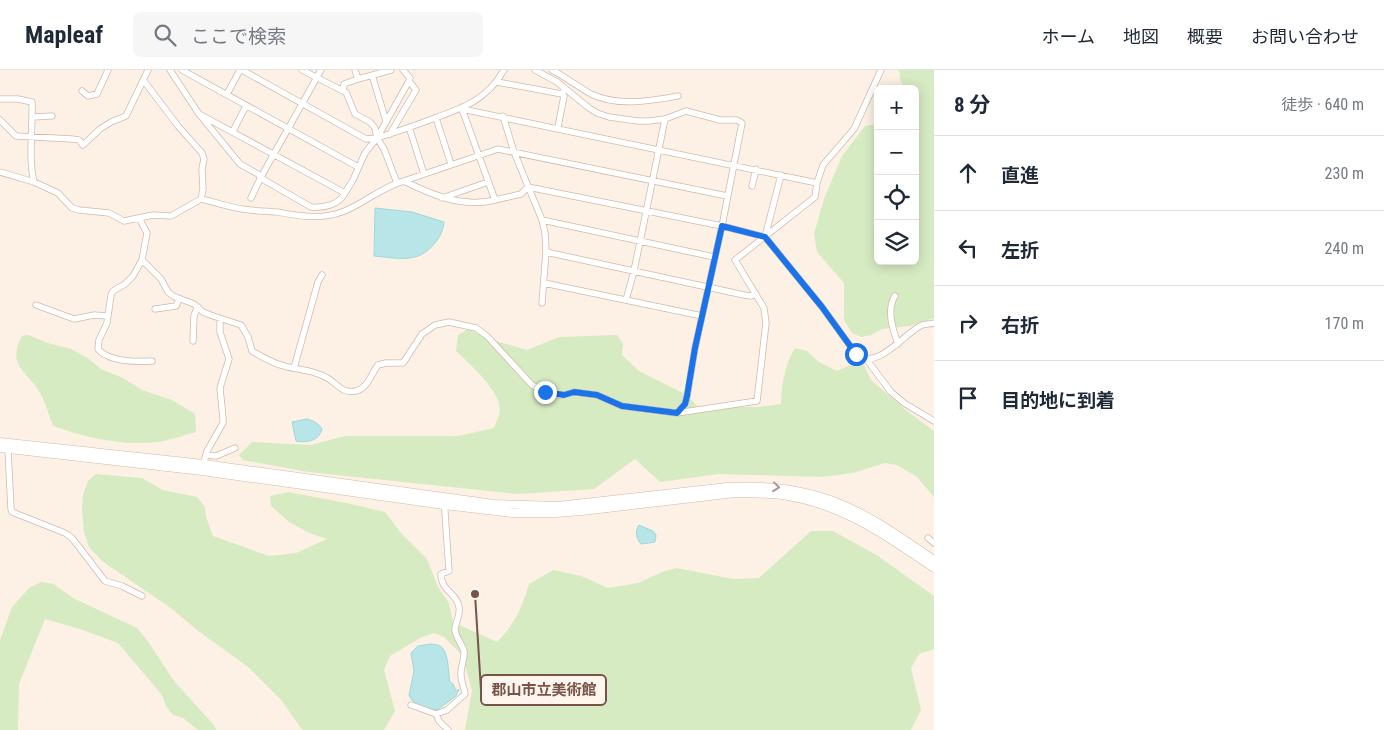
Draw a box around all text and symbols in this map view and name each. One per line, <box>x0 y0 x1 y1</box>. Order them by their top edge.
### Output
search box <box>133 12 483 57</box>
text: Mapleaf <box>25 21 103 49</box>
icon: search <box>151 21 179 49</box>
text: ここで検索 <box>191 25 286 48</box>
text: ホーム <box>1042 26 1095 47</box>
text: 地図 <box>1123 26 1159 47</box>
text: 概要 <box>1187 26 1223 47</box>
text: お問い合わせ <box>1251 26 1359 47</box>
map controls <box>874 85 919 265</box>
button: + <box>874 85 919 130</box>
text: 8 分 <box>954 93 990 117</box>
text: 徒歩 · 640 m <box>1281 95 1364 114</box>
button: − <box>874 130 919 175</box>
icon: ahead <box>954 159 982 187</box>
text: 直進 <box>1001 164 1039 187</box>
text: 230 m <box>1325 164 1364 183</box>
button: locate <box>874 175 919 220</box>
button: layers <box>874 220 919 265</box>
icon: left <box>954 234 982 262</box>
text: 左折 <box>1001 239 1039 262</box>
text: 240 m <box>1325 239 1364 258</box>
icon: right <box>954 309 982 337</box>
text: 右折 <box>1001 314 1039 337</box>
text: 170 m <box>1325 314 1364 333</box>
route start <box>845 343 868 366</box>
route end <box>534 381 557 404</box>
icon: arrive <box>954 384 982 412</box>
text: 目的地に到着 <box>1001 389 1115 412</box>
one-way arrow <box>773 481 781 492</box>
callout: 郡山市立美術館 <box>481 675 606 705</box>
text: 郡山市立美術館 <box>491 681 597 699</box>

